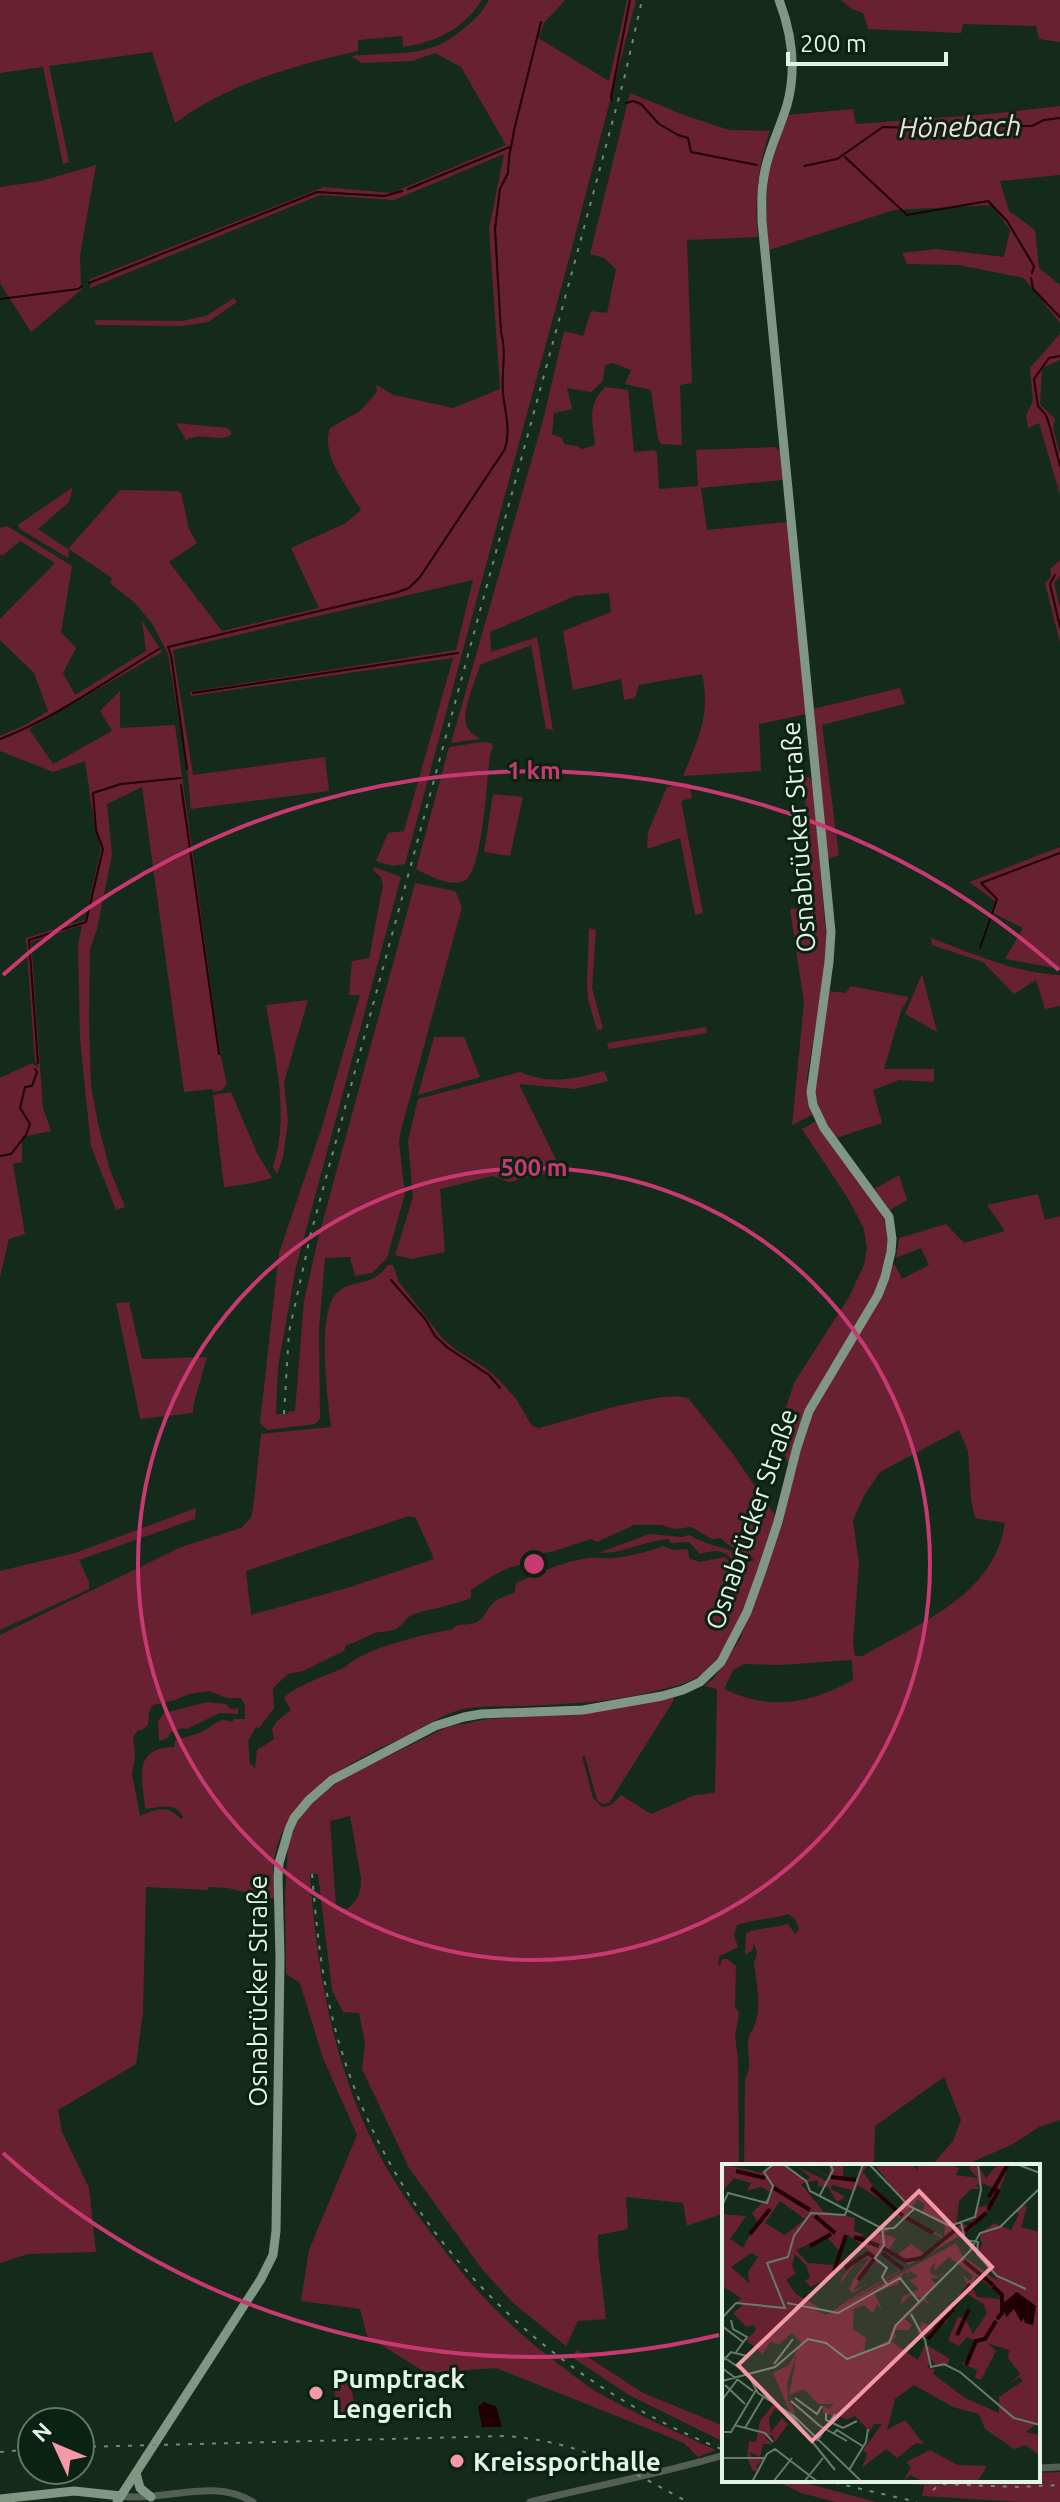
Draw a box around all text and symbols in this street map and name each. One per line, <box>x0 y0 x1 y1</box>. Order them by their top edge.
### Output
scale bar <box>788 16 946 66</box>
text: 200 m <box>800 30 867 57</box>
water label: Hönebach <box>898 109 1022 143</box>
street label: Osnabrücker Straße <box>775 720 821 954</box>
text: 1 km <box>507 757 561 784</box>
text: 500 m <box>501 1154 567 1181</box>
street label: Osnabrücker Straße <box>700 1405 802 1633</box>
centre of rings <box>520 1550 548 1578</box>
street label: Osnabrücker Straße <box>243 1875 272 2107</box>
inset map <box>722 2164 1040 2482</box>
place label: Pumptrack Lengerich <box>332 2364 465 2423</box>
marker: Pumptrack Lengerich <box>307 2384 325 2402</box>
north arrow <box>16 2406 96 2486</box>
text: N <box>27 2417 56 2446</box>
place label: Kreissporthalle <box>473 2447 661 2476</box>
marker: Kreissporthalle <box>448 2452 466 2470</box>

